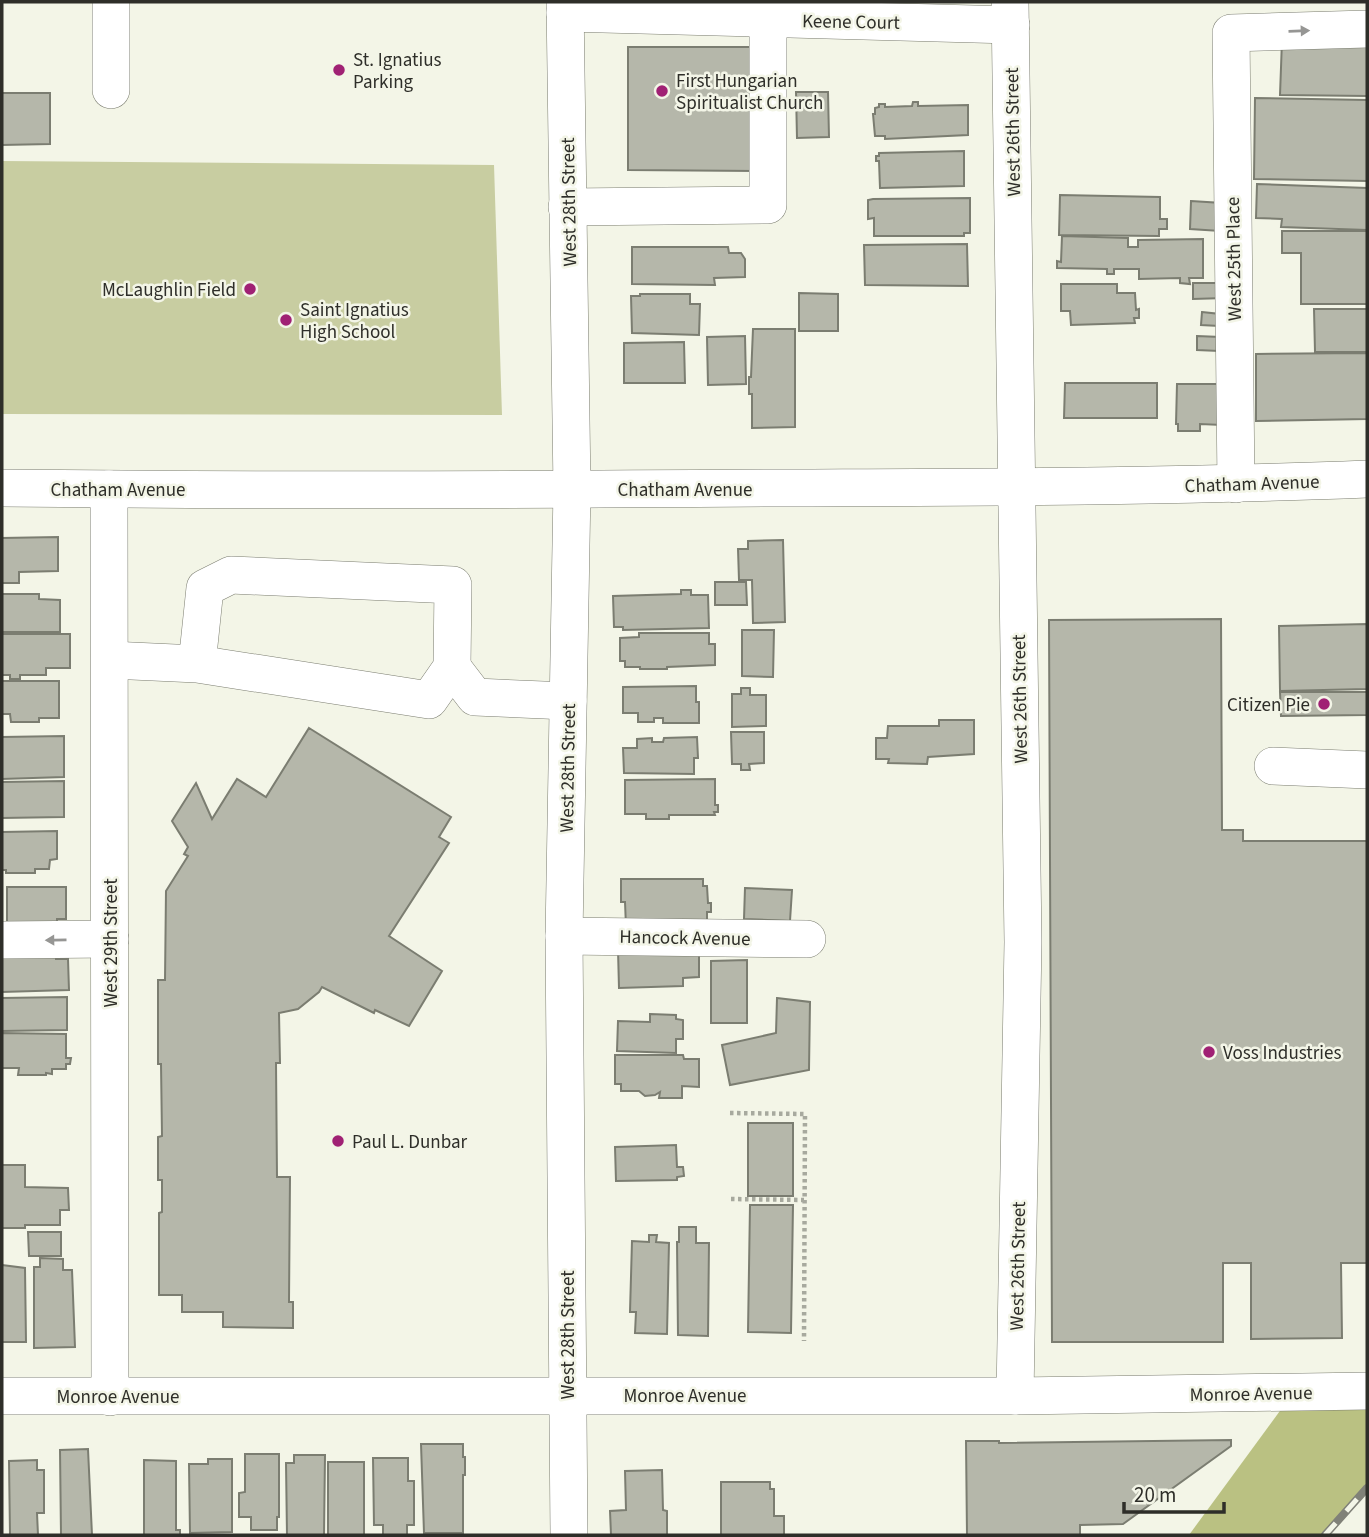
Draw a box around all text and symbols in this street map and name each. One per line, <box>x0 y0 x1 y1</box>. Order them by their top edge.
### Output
street label: Keene Court <box>802 8 901 37</box>
one-way arrow <box>1288 26 1310 37</box>
place label: St. Ignatius Parking <box>353 47 441 96</box>
marker: St. Ignatius Parking <box>331 62 347 78</box>
street label: West 26th Street <box>999 67 1028 197</box>
place label: First Hungarian Spiritualist Church <box>676 68 823 117</box>
marker: First Hungarian Spiritualist Church <box>654 83 670 99</box>
street label: West 28th Street <box>555 137 584 267</box>
street label: West 25th Place <box>1220 197 1249 321</box>
place label: McLaughlin Field <box>102 277 236 304</box>
marker: McLaughlin Field <box>242 281 258 297</box>
place label: Saint Ignatius High School <box>300 297 409 346</box>
marker: Saint Ignatius High School <box>278 312 294 328</box>
street label: Chatham Avenue <box>1184 469 1320 500</box>
street label: Chatham Avenue <box>51 477 185 504</box>
street label: Chatham Avenue <box>618 477 752 504</box>
street label: West 26th Street <box>1006 634 1035 764</box>
place label: Citizen Pie <box>1227 692 1310 719</box>
marker: Citizen Pie <box>1316 696 1332 712</box>
street label: West 28th Street <box>554 703 583 833</box>
street label: West 29th Street <box>98 878 125 1008</box>
street label: Hancock Avenue <box>619 924 751 953</box>
one-way arrow <box>45 934 67 946</box>
place label: Voss Industries <box>1223 1040 1341 1067</box>
marker: Voss Industries <box>1201 1044 1217 1060</box>
place label: Paul L. Dunbar <box>352 1129 468 1156</box>
marker: Paul L. Dunbar <box>330 1133 346 1149</box>
street label: West 26th Street <box>1004 1201 1033 1331</box>
street label: West 28th Street <box>555 1270 582 1400</box>
street label: Monroe Avenue <box>1189 1380 1313 1409</box>
street label: Monroe Avenue <box>624 1383 747 1410</box>
street label: Monroe Avenue <box>57 1384 180 1411</box>
scale bar <box>1124 1470 1224 1514</box>
text: 20 m <box>1134 1480 1176 1510</box>

